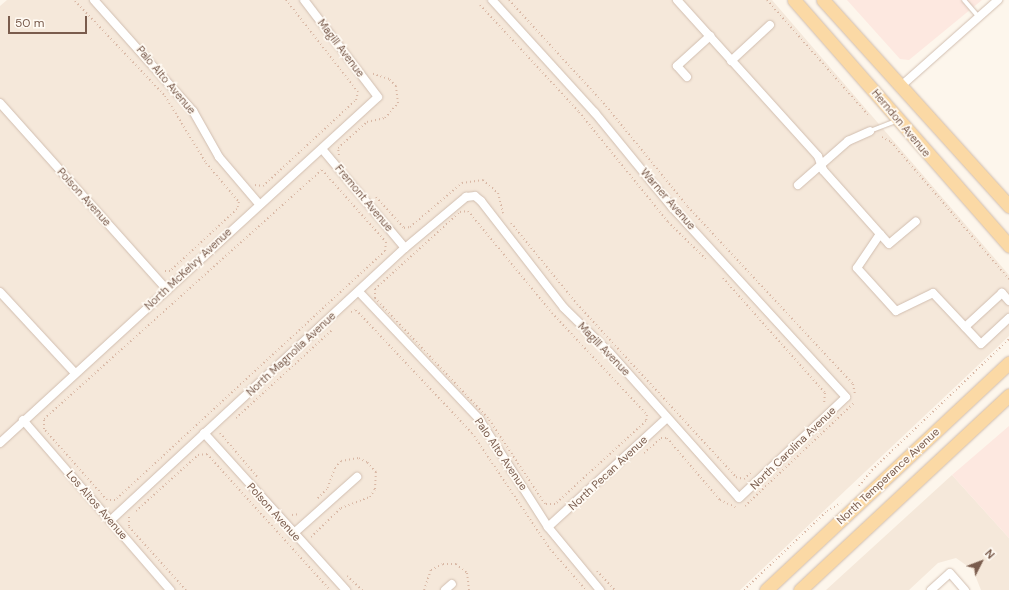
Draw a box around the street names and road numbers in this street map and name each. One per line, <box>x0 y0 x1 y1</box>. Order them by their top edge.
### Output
street label: Magill Avenue <box>315 16 367 80</box>
street label: Palo Alto Avenue <box>134 43 198 117</box>
street label: Herndon Avenue <box>869 87 933 159</box>
street label: Fremont Avenue <box>332 162 396 234</box>
street label: Polson Avenue <box>54 165 114 229</box>
street label: Warner Avenue <box>638 166 698 232</box>
street label: North McKelvy Avenue <box>142 225 234 313</box>
street label: North Magnolia Avenue <box>244 309 338 399</box>
street label: Magill Avenue <box>575 320 633 378</box>
street label: North Carolina Avenue <box>748 404 838 492</box>
street label: Palo Alto Avenue <box>472 415 530 493</box>
street label: North Temperance Avenue <box>834 425 942 527</box>
street label: North Pecan Avenue <box>566 433 650 513</box>
street label: Los Altos Avenue <box>64 468 130 542</box>
street label: Polson Avenue <box>244 480 304 544</box>

